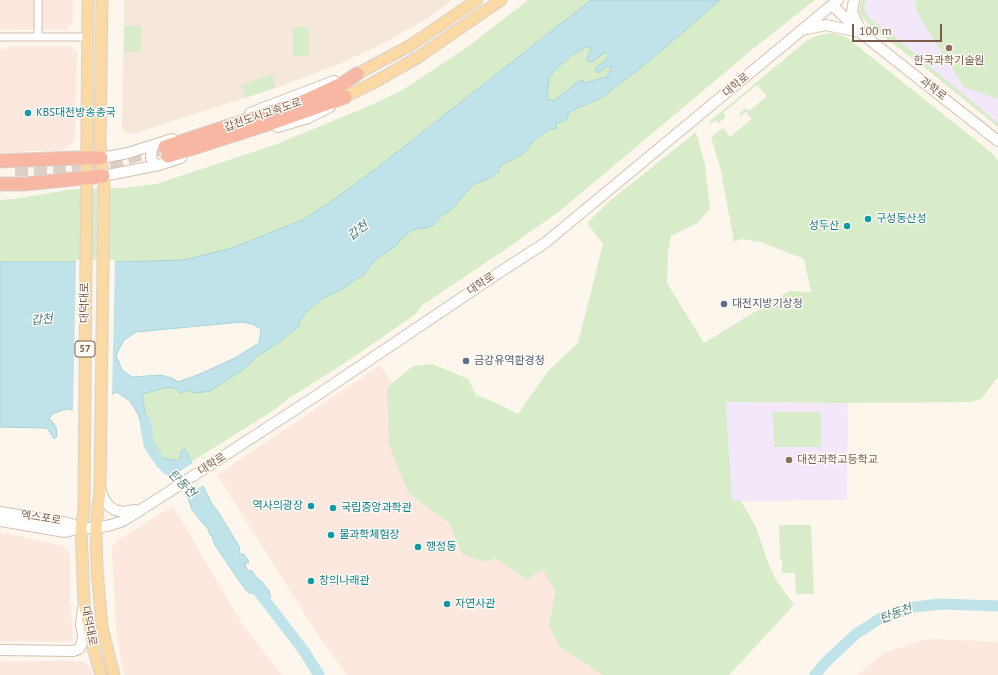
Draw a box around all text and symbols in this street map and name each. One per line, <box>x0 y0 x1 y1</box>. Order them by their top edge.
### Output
scale bar <box>854 16 944 42</box>
text: 100 m <box>859 23 892 38</box>
marker: 한국과학기술원 <box>944 43 954 53</box>
place label: 한국과학기술원 <box>914 54 984 68</box>
street label: 대학로 <box>720 70 752 100</box>
street label: 과학로 <box>917 74 949 104</box>
street label: 갑천도시고속도로 <box>223 96 303 134</box>
place label: KBS대전방송총국 <box>36 106 116 120</box>
marker: KBS대전방송총국 <box>23 108 33 118</box>
place label: 구성동산성 <box>876 212 927 226</box>
marker: 구성동산성 <box>863 214 873 224</box>
water label: 갑천 <box>345 219 371 243</box>
place label: 성두산 <box>809 219 839 233</box>
marker: 성두산 <box>842 221 852 231</box>
street label: 대학로 <box>465 270 497 298</box>
street label: 대덕대로 <box>78 283 92 323</box>
place label: 대전지방기상청 <box>732 297 803 311</box>
marker: 대전지방기상청 <box>719 299 729 309</box>
water label: 갑천 <box>30 312 54 328</box>
road number: 57 <box>75 341 95 357</box>
place label: 금강유역환경청 <box>474 354 545 368</box>
marker: 금강유역환경청 <box>461 356 471 366</box>
street label: 대학로 <box>196 450 228 478</box>
place label: 대전과학고등학교 <box>797 453 878 467</box>
marker: 대전과학고등학교 <box>784 455 794 465</box>
water label: 탄동천 <box>165 467 199 501</box>
place label: 역사의광장 <box>252 499 303 513</box>
marker: 역사의광장 <box>306 501 316 511</box>
place label: 국립중앙과학관 <box>341 501 412 515</box>
marker: 국립중앙과학관 <box>328 503 338 513</box>
street label: 엑스포로 <box>20 508 62 528</box>
place label: 물과학체험장 <box>339 528 400 542</box>
marker: 물과학체험장 <box>326 530 336 540</box>
place label: 행정동 <box>426 540 456 554</box>
marker: 행정동 <box>413 542 423 552</box>
place label: 창의나래관 <box>319 574 370 588</box>
marker: 창의나래관 <box>306 576 316 586</box>
place label: 자연사관 <box>455 597 495 611</box>
marker: 자연사관 <box>442 599 452 609</box>
water label: 탄동천 <box>878 602 914 626</box>
street label: 대덕대로 <box>79 605 99 647</box>

